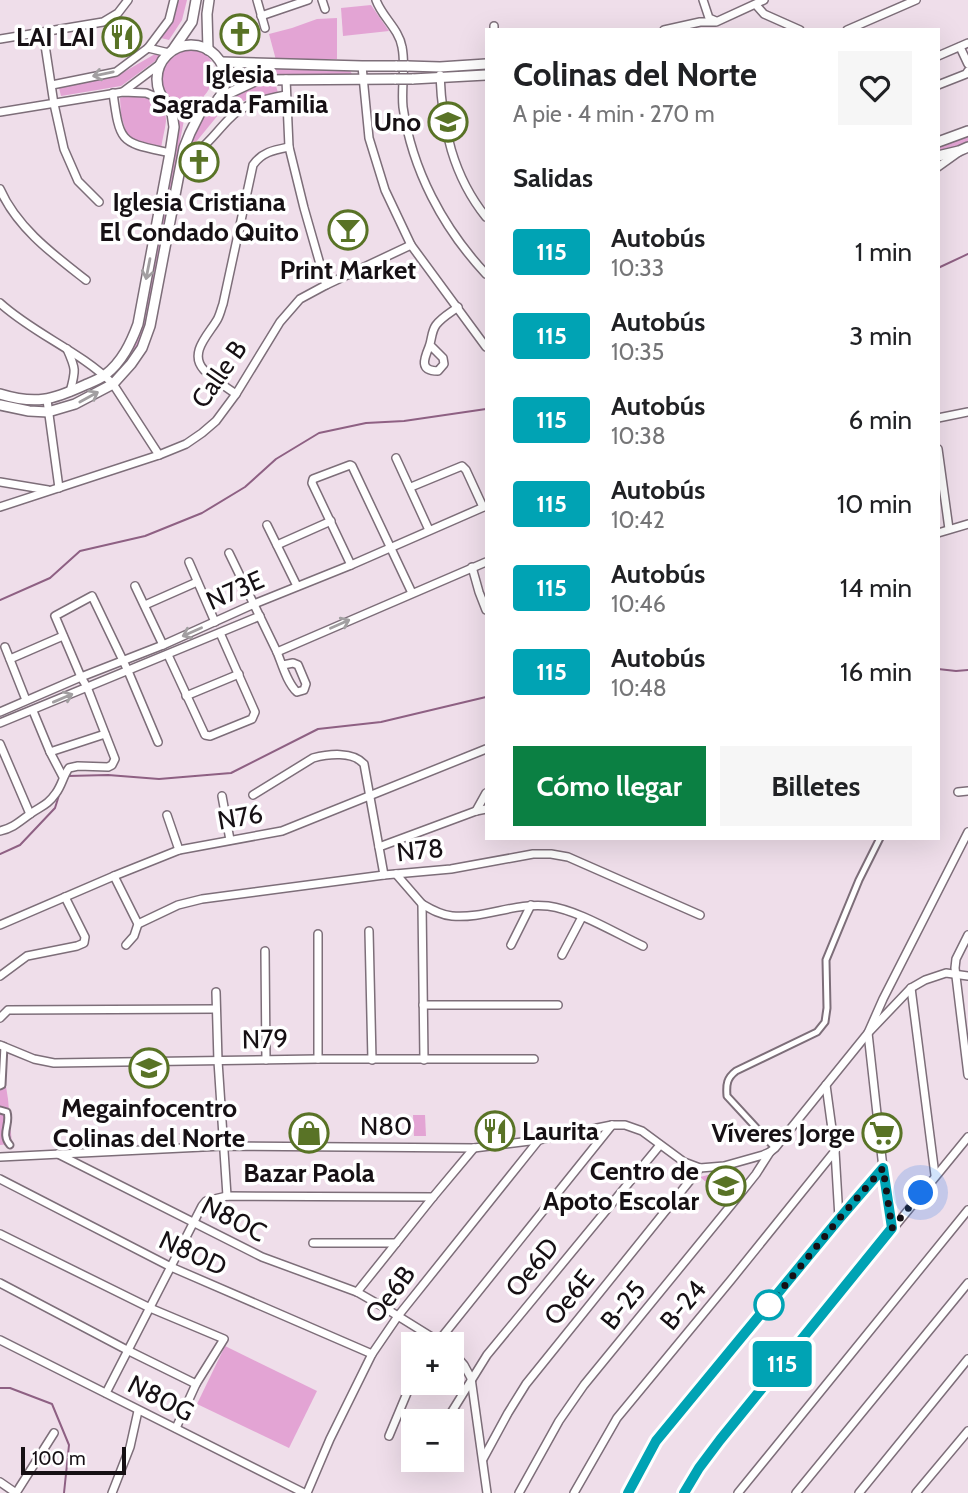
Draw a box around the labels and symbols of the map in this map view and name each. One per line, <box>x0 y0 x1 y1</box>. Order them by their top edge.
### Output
church icon: Iglesia Sagrada Familia <box>219 13 261 55</box>
restaurant icon: LAI LAI <box>101 16 143 58</box>
place label: LAI LAI <box>16 21 95 53</box>
place label: Iglesia Sagrada Familia <box>152 58 328 120</box>
one-way arrow <box>92 68 115 82</box>
school or university icon: Uno <box>427 101 469 143</box>
place label: Uno <box>374 106 421 138</box>
church icon: Iglesia Cristiana El Condado Quito <box>178 141 220 183</box>
place label: Iglesia Cristiana El Condado Quito <box>99 186 299 248</box>
bar icon: Print Market <box>327 209 369 251</box>
place label: Print Market <box>280 254 416 286</box>
one-way arrow <box>141 258 155 280</box>
street label: Calle B <box>184 334 254 414</box>
one-way arrow <box>78 390 99 403</box>
street label: N73E <box>201 563 269 617</box>
one-way arrow <box>328 617 350 630</box>
one-way arrow <box>182 626 203 639</box>
one-way arrow <box>52 690 74 703</box>
street label: N76 <box>215 797 265 837</box>
street label: N78 <box>395 832 445 868</box>
street label: N79 <box>242 1023 288 1055</box>
school or university icon: Megainfocentro Colinas del Norte <box>128 1047 170 1089</box>
place label: Megainfocentro Colinas del Norte <box>53 1092 245 1154</box>
street label: N80 <box>360 1110 412 1142</box>
restaurant icon: Laurita <box>474 1110 516 1152</box>
shop icon: Bazar Paola <box>288 1112 330 1154</box>
supermarket icon: Víveres Jorge <box>861 1112 903 1154</box>
place label: Laurita <box>522 1115 599 1147</box>
place label: Víveres Jorge <box>712 1117 855 1149</box>
place label: Centro de Apoto Escolar <box>543 1155 699 1217</box>
place label: Bazar Paola <box>243 1157 375 1189</box>
school or university icon: Centro de Apoto Escolar <box>705 1165 747 1207</box>
your location <box>903 1175 938 1210</box>
street label: N80C <box>196 1189 272 1249</box>
street label: N80D <box>154 1223 232 1283</box>
street label: Oe6D <box>499 1231 565 1303</box>
street label: Oe6B <box>358 1259 422 1329</box>
street label: Oe6E <box>537 1263 601 1331</box>
street label: B-25 <box>594 1274 652 1336</box>
street label: B-24 <box>653 1274 713 1336</box>
unlabelled marker <box>754 1290 784 1320</box>
line badge: 115 <box>742 1341 822 1387</box>
street label: N80G <box>123 1368 199 1428</box>
scale bar <box>21 1444 126 1476</box>

